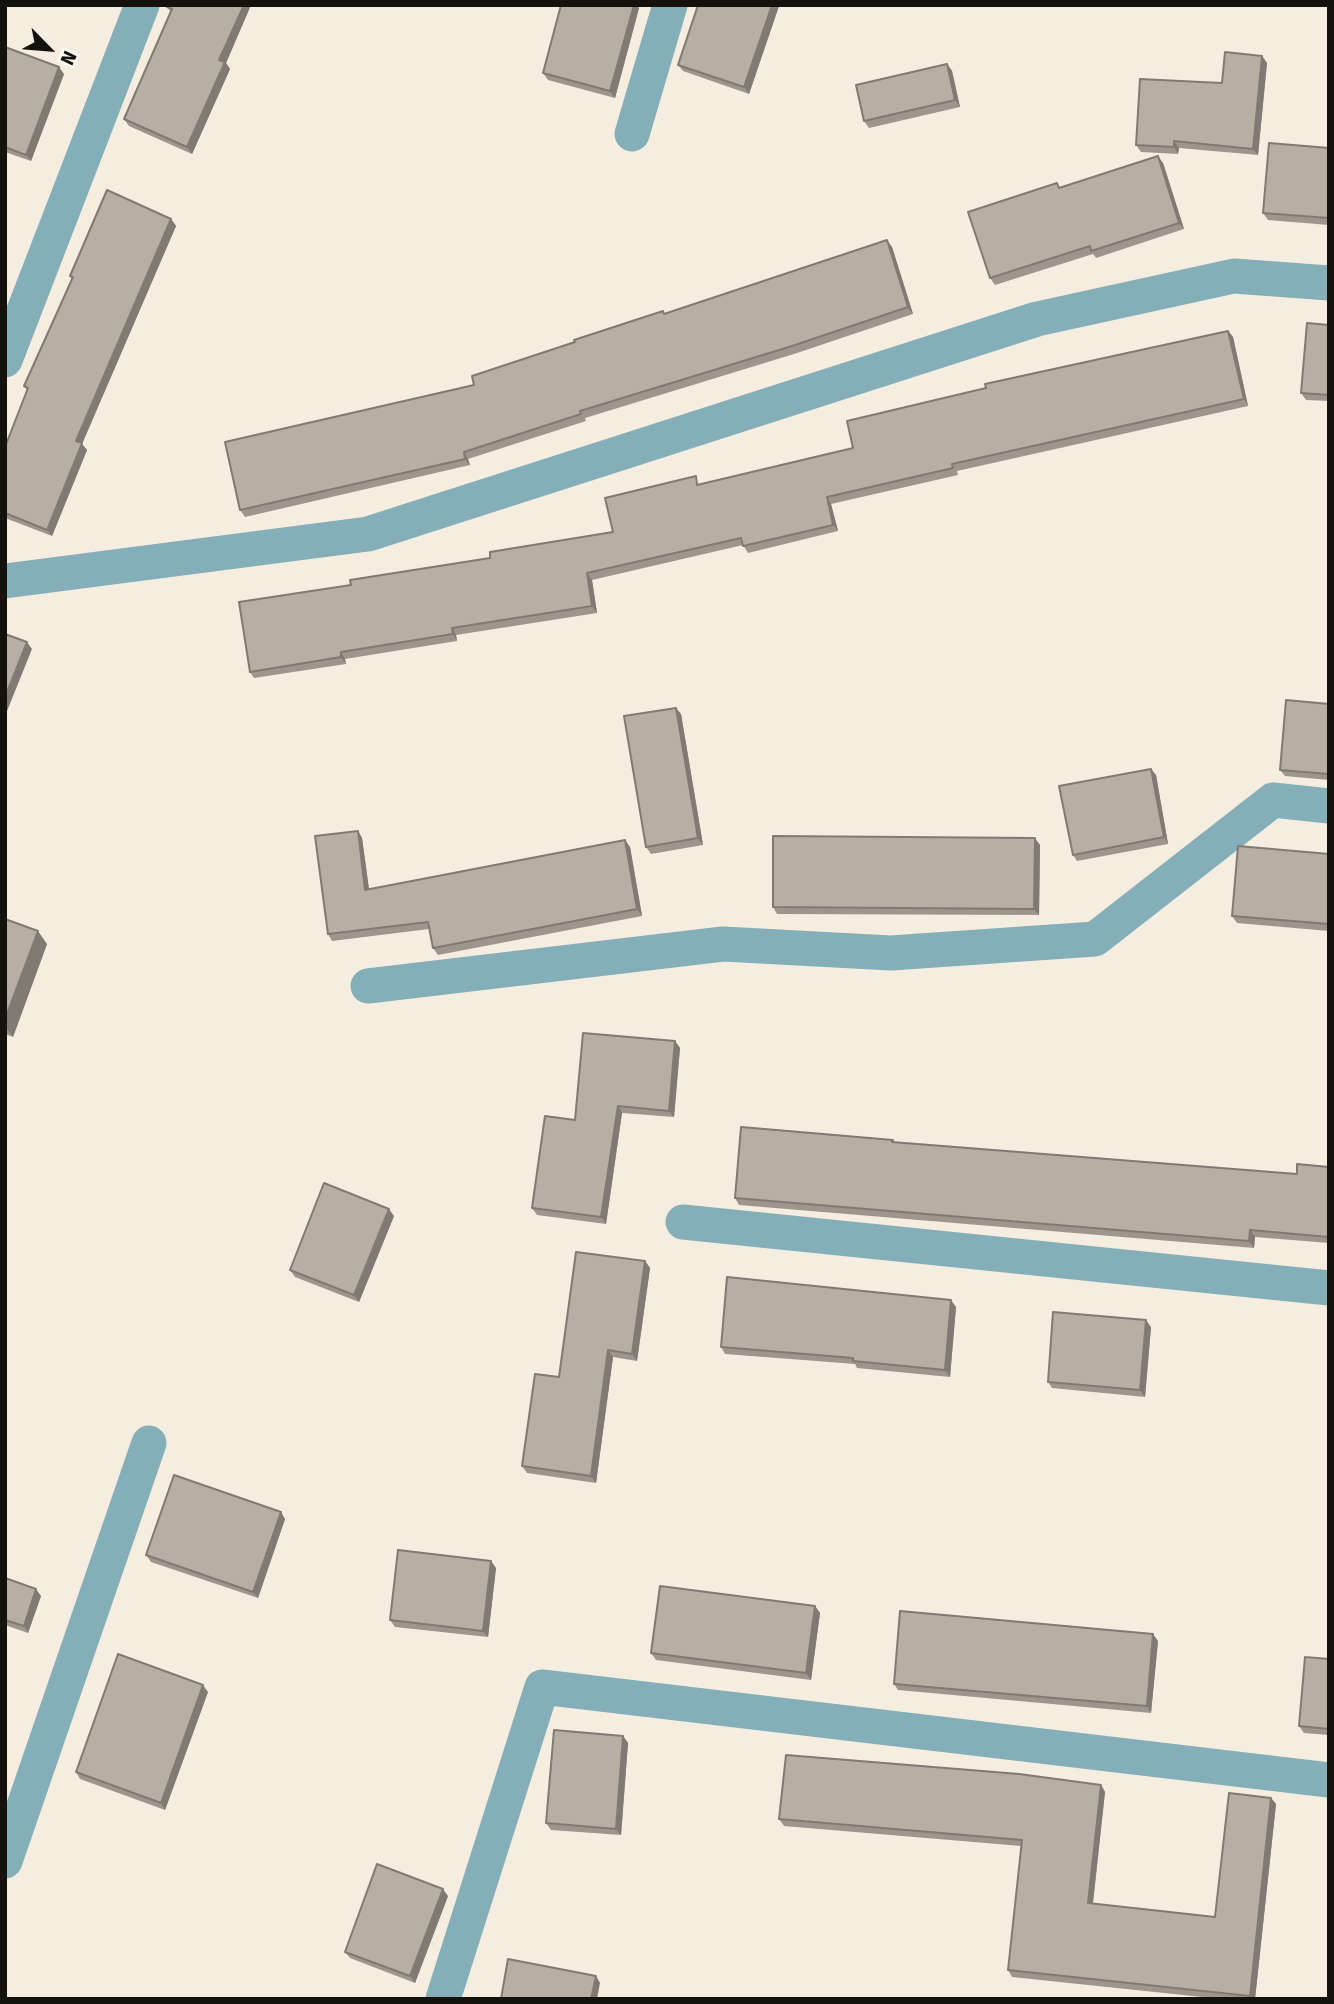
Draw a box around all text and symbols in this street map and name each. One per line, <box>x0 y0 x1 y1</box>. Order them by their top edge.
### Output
north arrow <box>14 14 84 84</box>
text: N <box>55 48 82 69</box>

